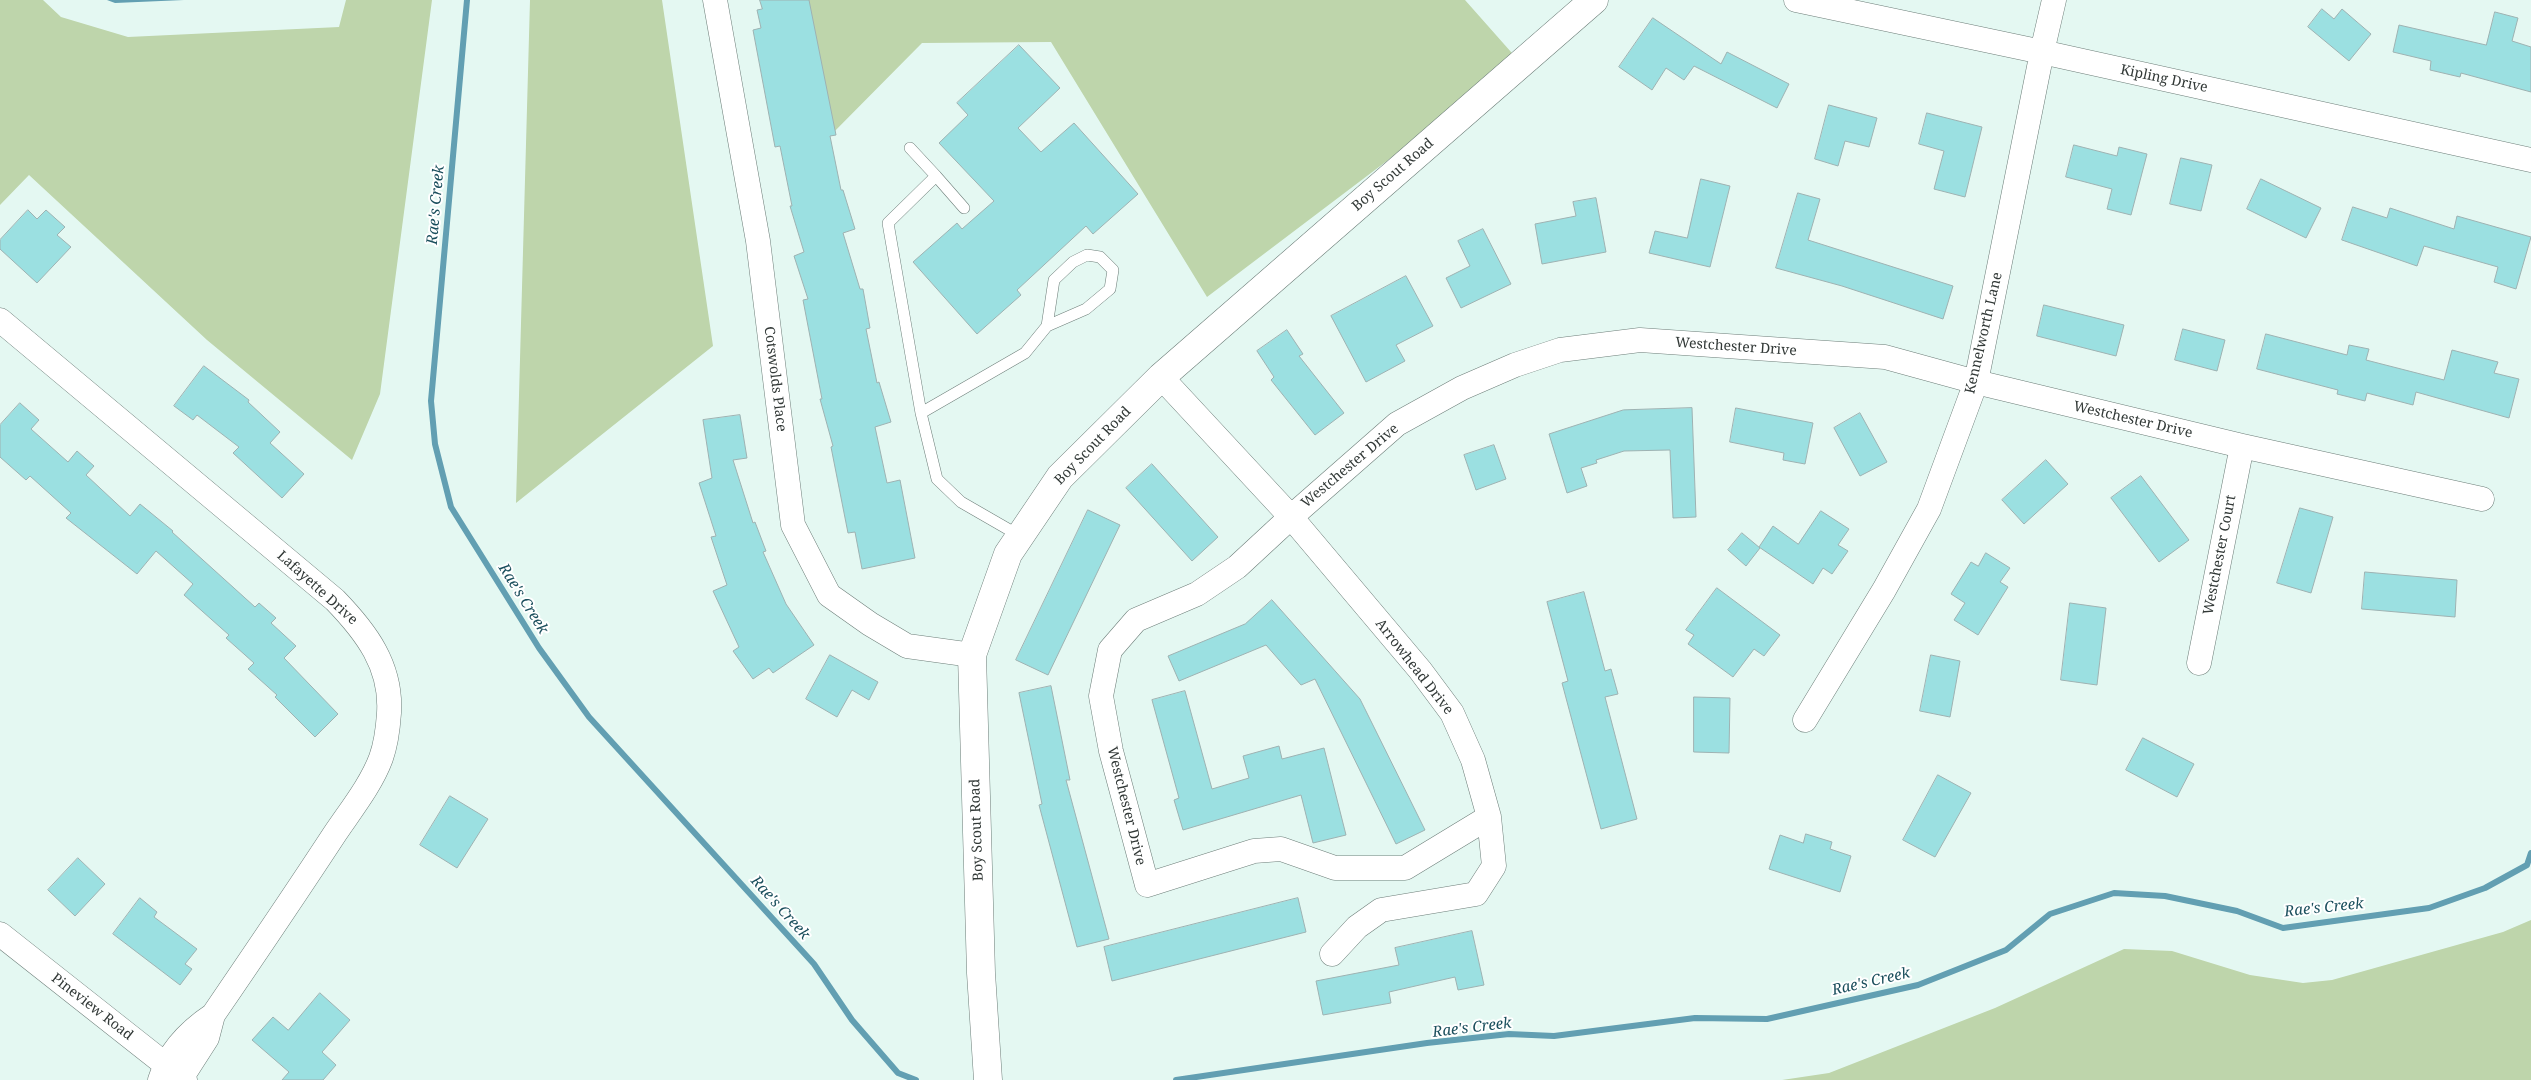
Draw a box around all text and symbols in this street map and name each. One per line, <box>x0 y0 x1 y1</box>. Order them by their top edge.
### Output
street label: Kipling Drive <box>2119 62 2209 96</box>
street label: Boy Scout Road <box>1349 135 1437 215</box>
water label: Rae's Creek <box>424 165 448 245</box>
street label: Kennelworth Lane <box>1962 271 2006 395</box>
street label: Cotswolds Place <box>760 325 790 433</box>
street label: Westchester Drive <box>1675 334 1797 360</box>
street label: Westchester Drive <box>2072 398 2194 442</box>
street label: Boy Scout Road <box>1051 403 1135 489</box>
street label: Westchester Drive <box>1298 420 1402 512</box>
street label: Westchester Court <box>2200 494 2240 616</box>
street label: Lafayette Drive <box>273 547 361 629</box>
water label: Rae's Creek <box>494 560 552 638</box>
street label: Arrowhead Drive <box>1372 616 1456 718</box>
street label: Westchester Drive <box>1103 745 1149 867</box>
street label: Boy Scout Road <box>967 779 987 881</box>
water label: Rae's Creek <box>747 872 813 944</box>
water label: Rae's Creek <box>2283 895 2365 921</box>
water label: Rae's Creek <box>1830 964 1912 1000</box>
street label: Pineview Road <box>48 970 136 1044</box>
water label: Rae's Creek <box>1431 1014 1513 1042</box>

